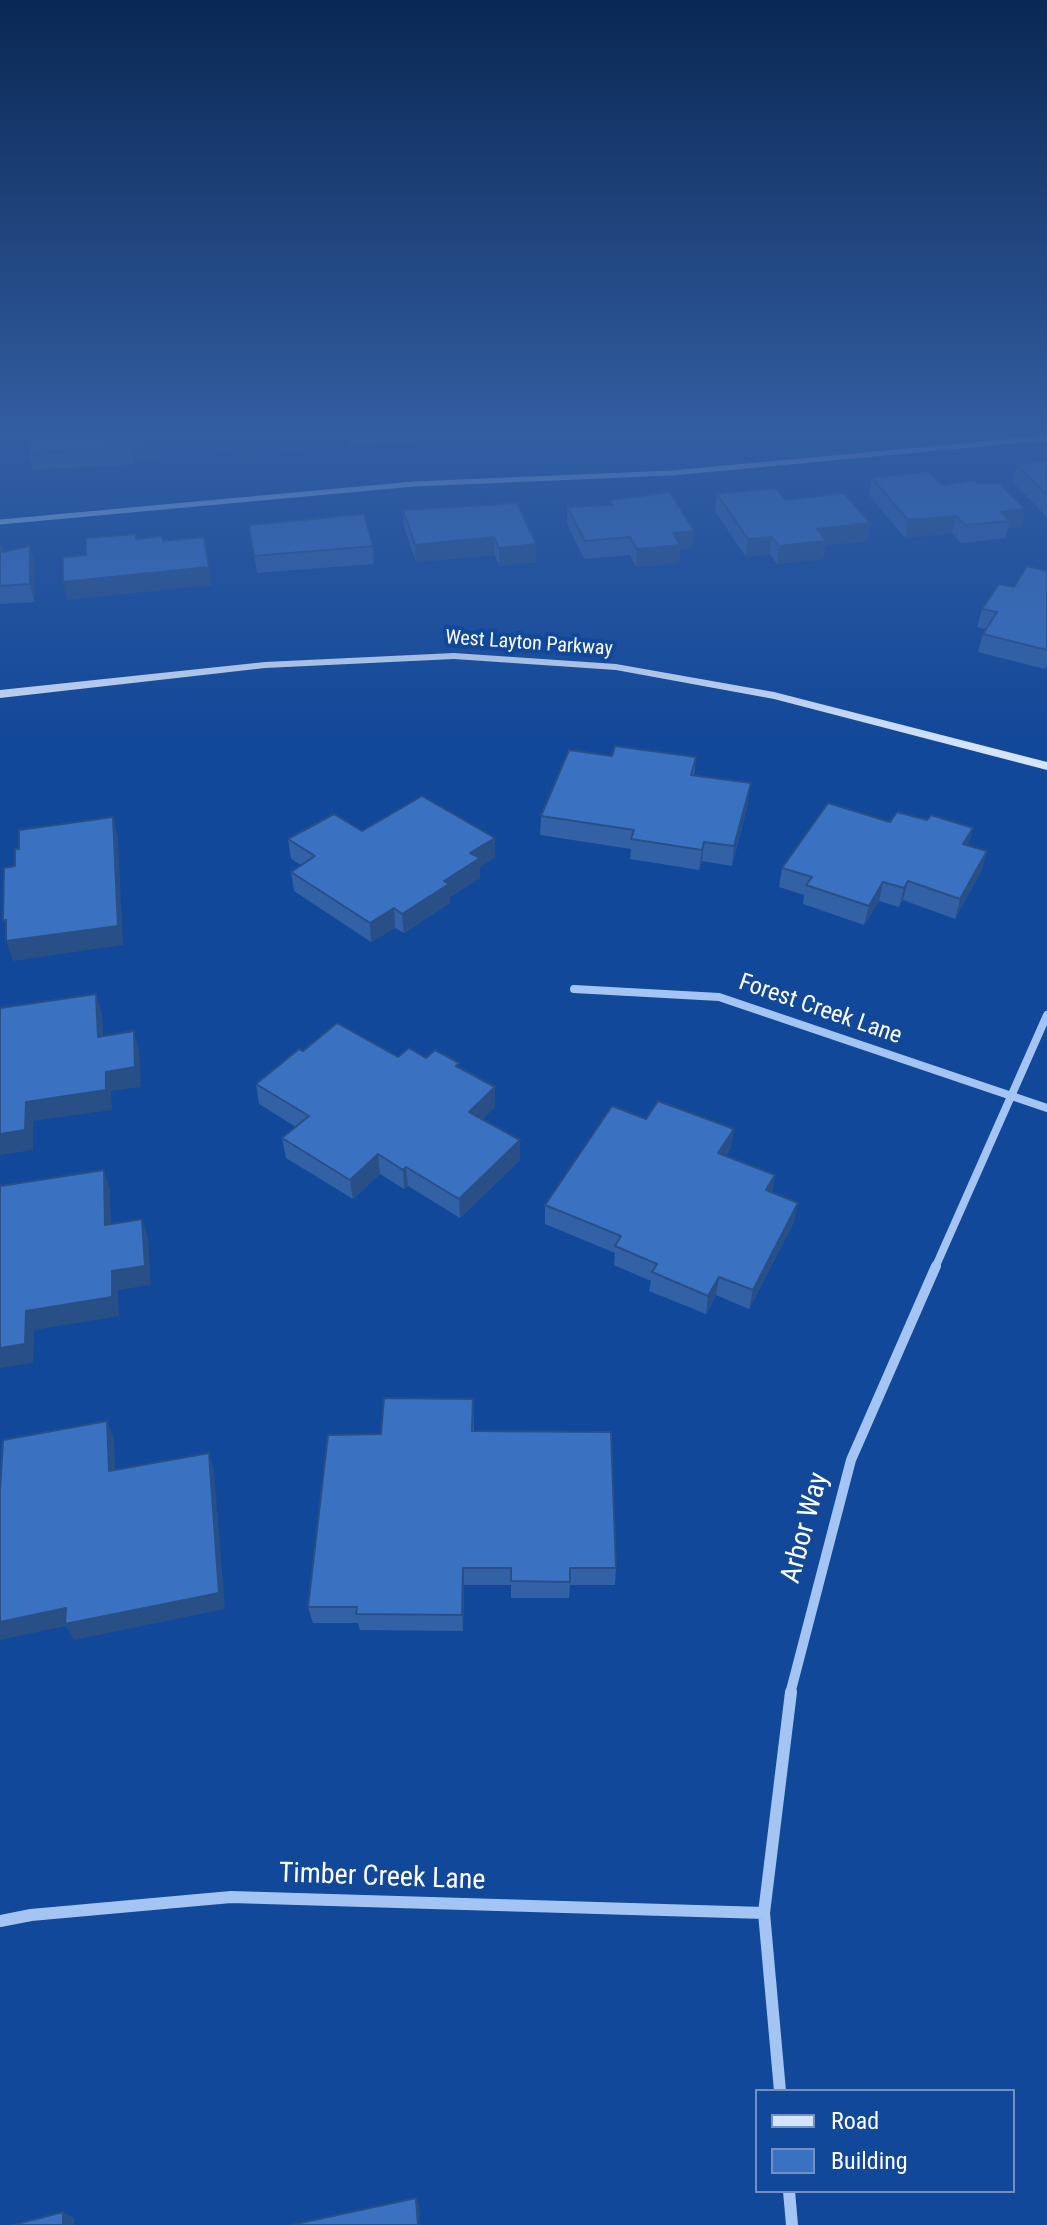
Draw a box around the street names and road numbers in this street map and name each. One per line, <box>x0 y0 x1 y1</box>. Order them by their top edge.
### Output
street label: West Layton Parkway <box>445 626 613 662</box>
street label: Forest Creek Lane <box>735 969 905 1051</box>
street label: Arbor Way <box>775 1469 837 1587</box>
street label: Timber Creek Lane <box>278 1858 486 1898</box>

